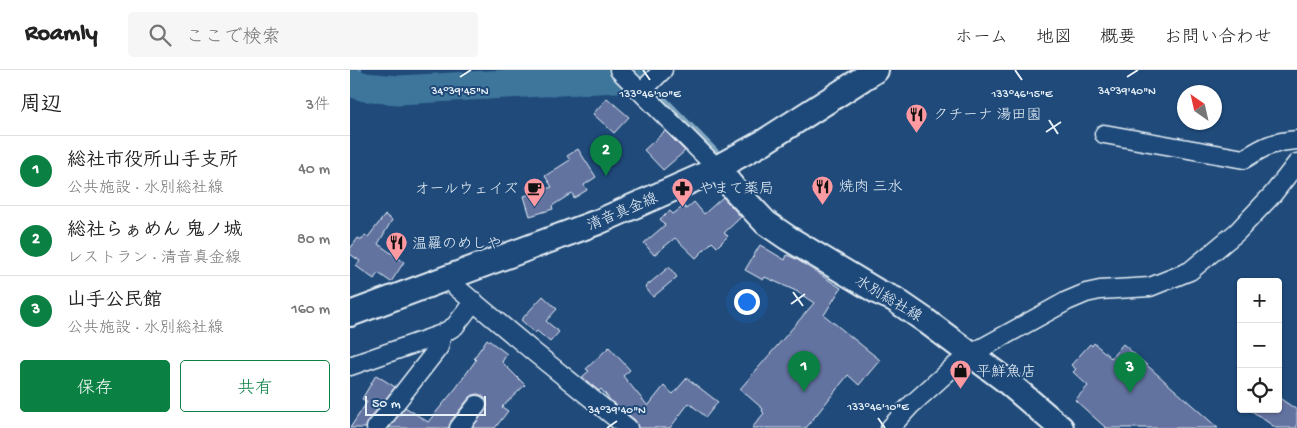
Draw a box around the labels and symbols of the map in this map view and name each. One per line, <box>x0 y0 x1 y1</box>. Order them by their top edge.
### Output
text: 34°39'45"N <box>430 85 489 99</box>
text: 34°39'40"N <box>1097 85 1156 99</box>
north arrow <box>1177 85 1222 130</box>
text: 133°46'10"E <box>618 88 681 102</box>
text: 133°46'15"E <box>990 88 1053 102</box>
restaurant icon: クチーナ 湯田園 <box>905 102 929 133</box>
place label: クチーナ 湯田園 <box>933 107 1042 125</box>
pin: 2 <box>590 135 622 176</box>
restaurant icon: 焼肉 三水 <box>811 174 835 205</box>
cafe icon: オールウェイズ <box>522 176 546 207</box>
pharmacy icon: やまて薬局 <box>671 176 695 207</box>
place label: 焼肉 三水 <box>839 179 903 197</box>
place label: やまて薬局 <box>699 180 774 199</box>
place label: オールウェイズ <box>414 181 518 199</box>
street label: 清音真金線 <box>584 189 661 236</box>
restaurant icon: 温羅のめしや <box>384 231 408 262</box>
place label: 温羅のめしや <box>412 236 502 254</box>
street label: 水別総社線 <box>851 272 925 327</box>
your location <box>734 289 760 315</box>
pin: 1 <box>788 351 820 392</box>
pin: 3 <box>1114 352 1146 393</box>
shop icon: 平鮮魚店 <box>948 359 972 390</box>
place label: 平鮮魚店 <box>976 363 1036 382</box>
scale bar <box>365 393 486 416</box>
text: 133°46'10"E <box>846 401 909 415</box>
text: 34°39'40"N <box>587 404 646 418</box>

